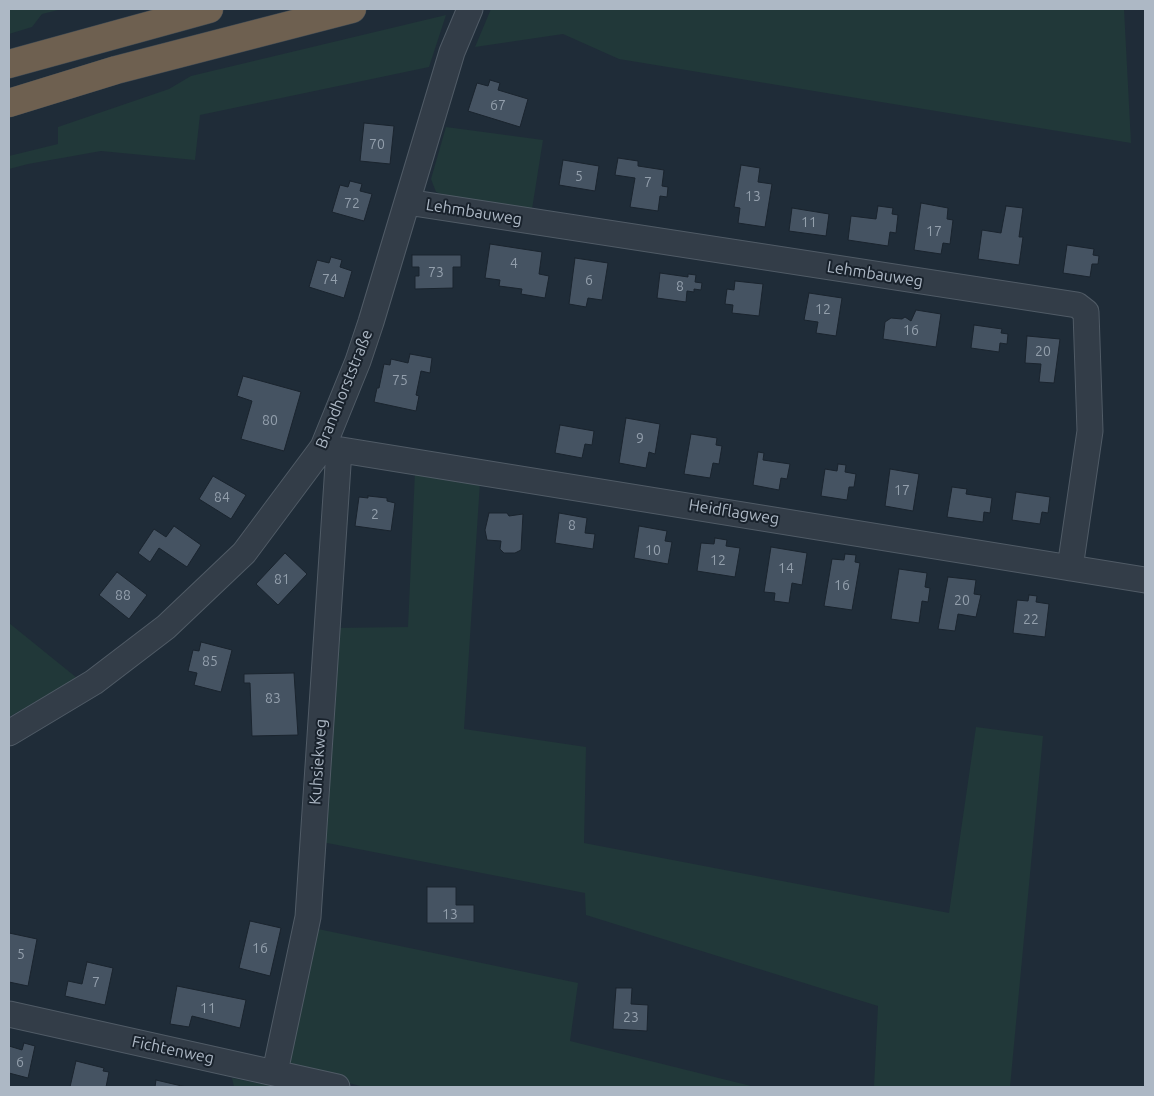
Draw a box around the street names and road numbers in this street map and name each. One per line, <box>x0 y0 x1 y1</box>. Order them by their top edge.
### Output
street label: Lehmbauweg <box>425 195 523 229</box>
street label: Lehmbauweg <box>826 257 924 291</box>
street label: Brandhorststraße <box>311 327 377 451</box>
street label: Heidflagweg <box>687 495 781 529</box>
street label: Kuhsiekweg <box>305 718 331 806</box>
street label: Fichtenweg <box>130 1032 216 1068</box>

